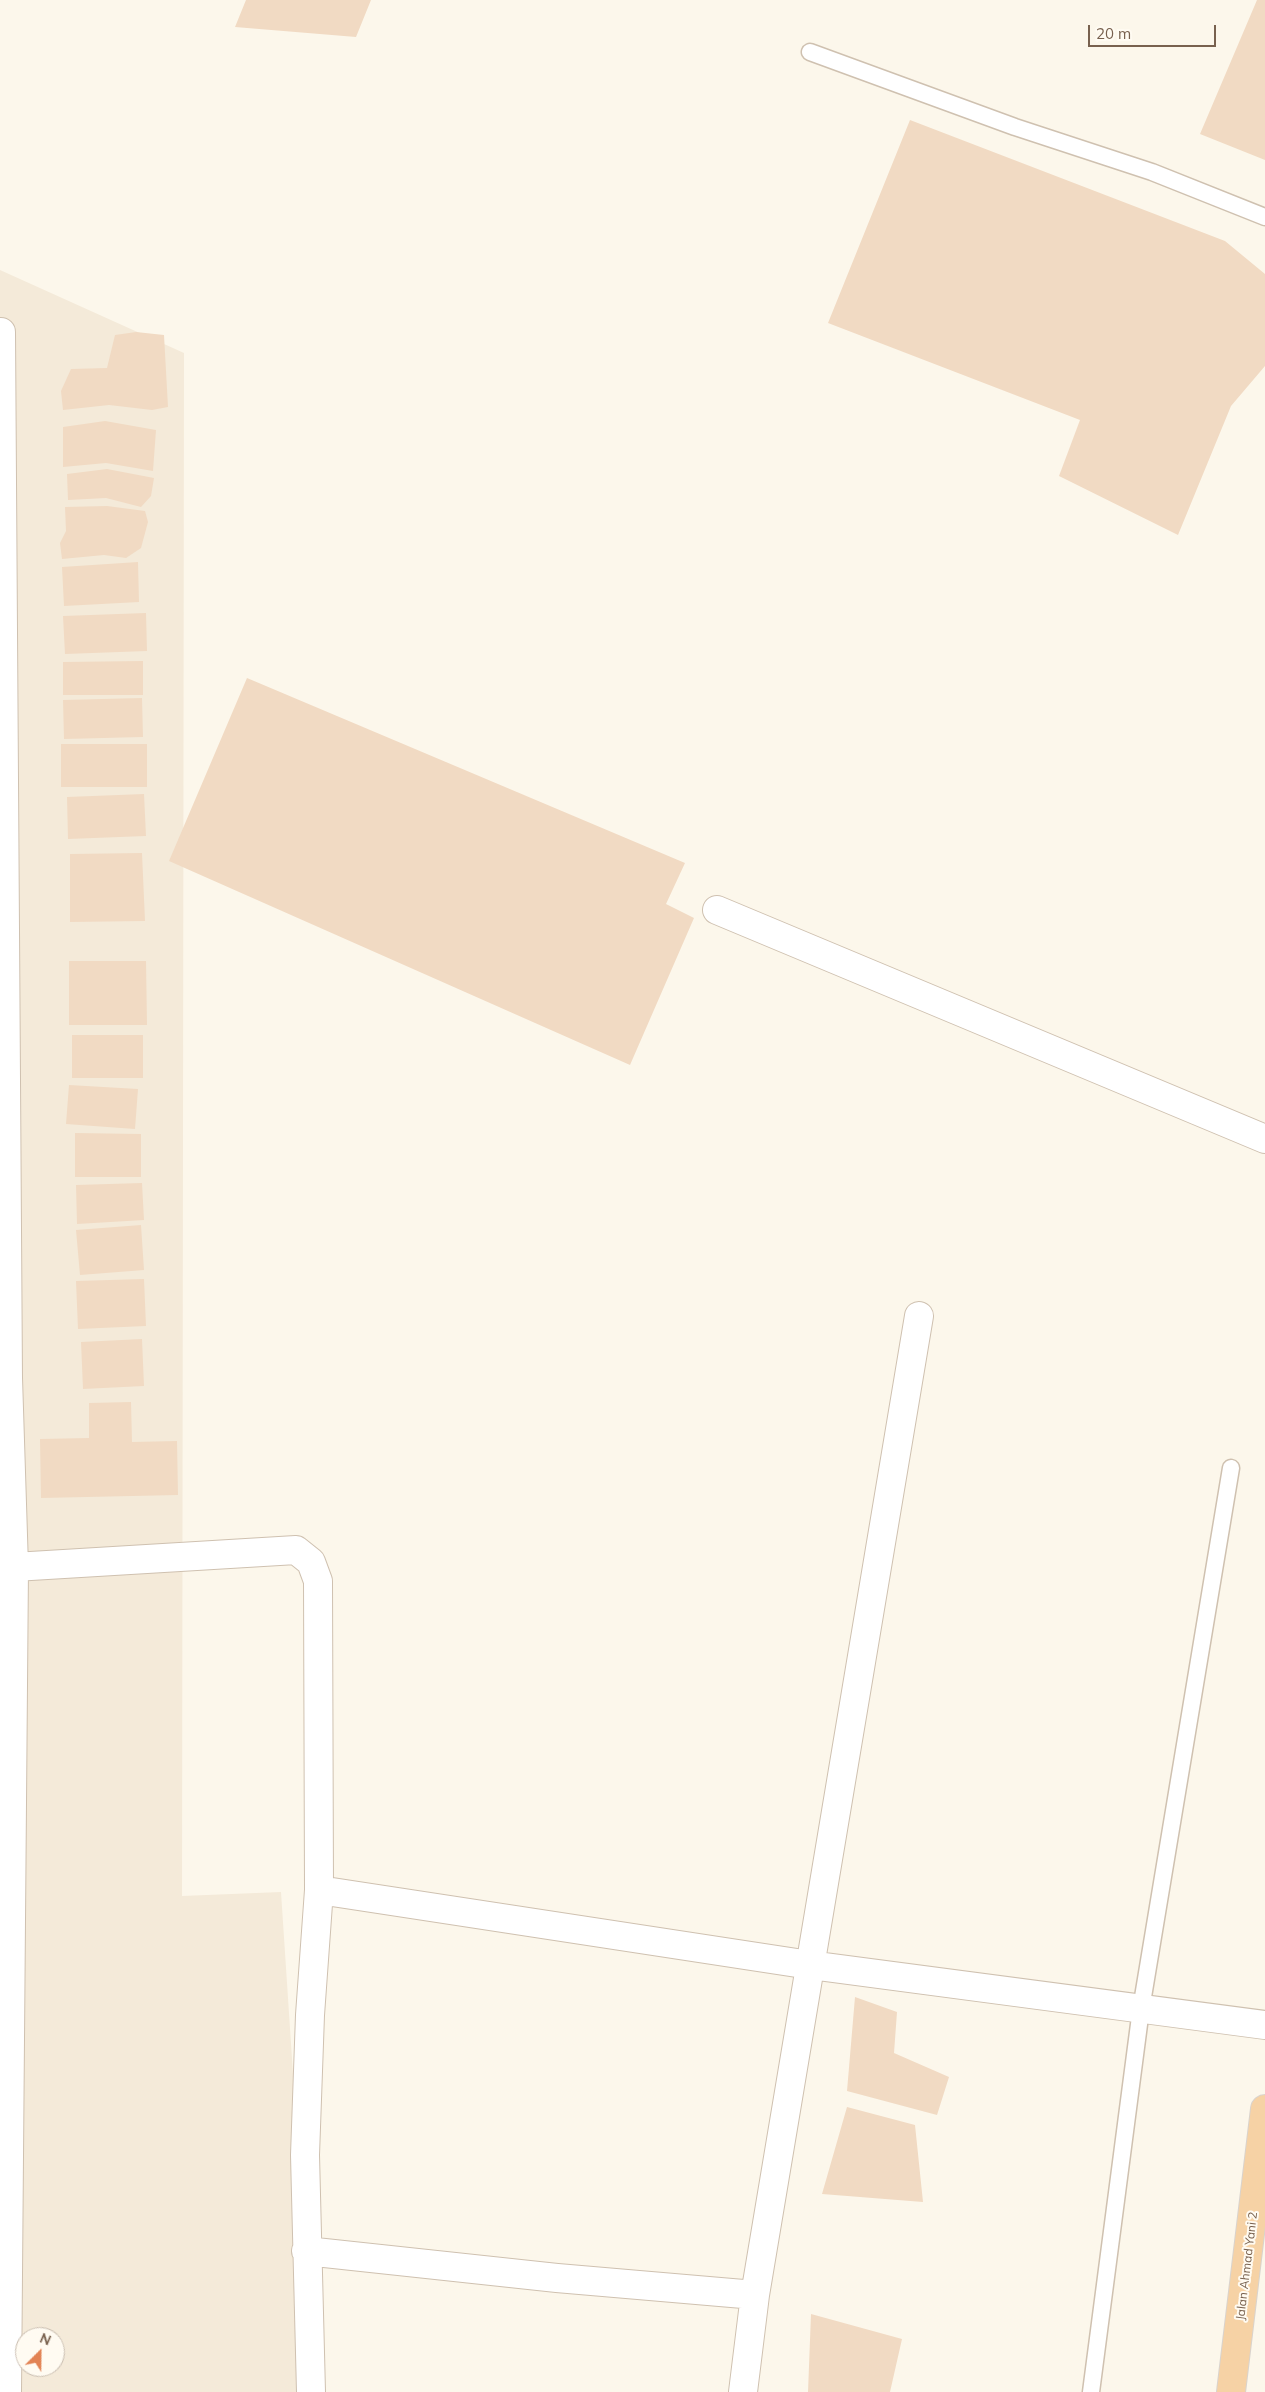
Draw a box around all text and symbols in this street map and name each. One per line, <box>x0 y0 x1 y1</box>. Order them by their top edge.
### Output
scale bar <box>1090 15 1218 47</box>
text: 20 m <box>1096 24 1131 43</box>
street label: Jalan Ahmad Yani 2 <box>1233 2211 1261 2321</box>
north arrow <box>15 2327 65 2377</box>
text: N <box>37 2329 54 2349</box>

